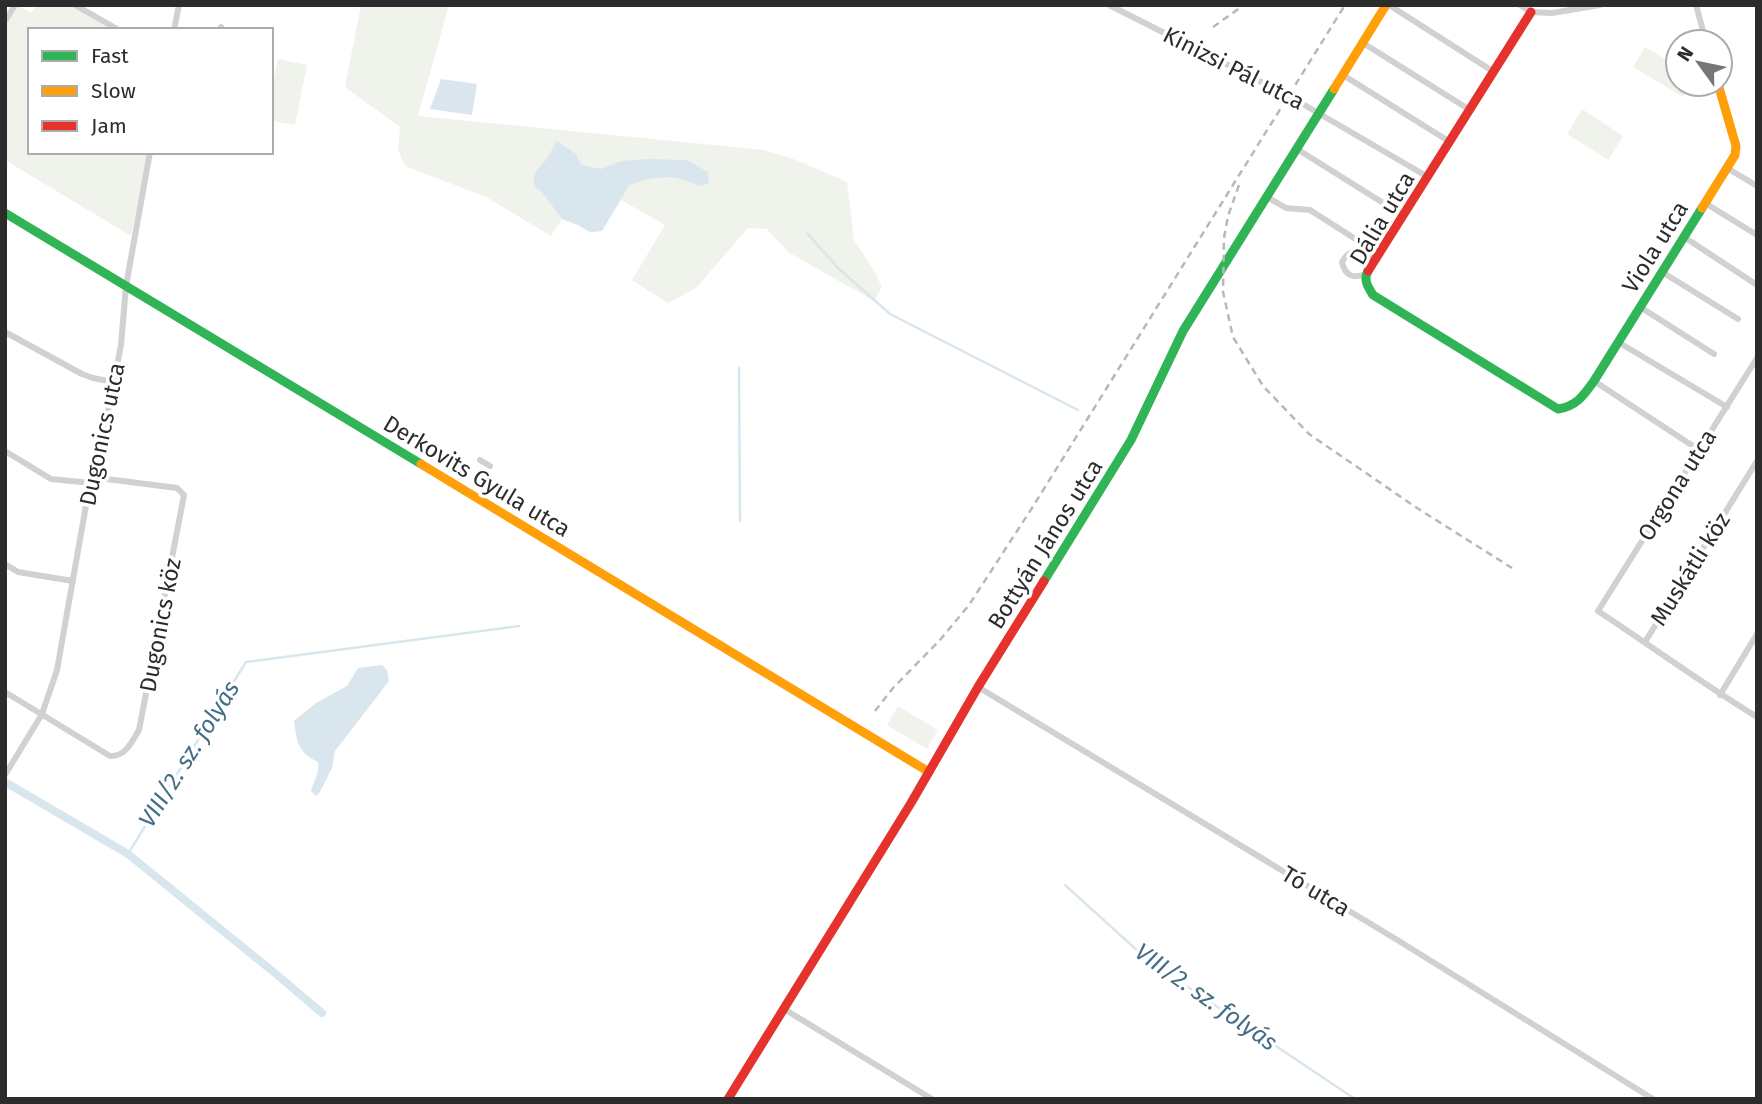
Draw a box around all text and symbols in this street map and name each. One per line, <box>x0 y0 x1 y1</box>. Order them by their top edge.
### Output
street label: Kinizsi Pál utca <box>1159 20 1309 116</box>
legend <box>28 28 273 154</box>
north arrow <box>1664 28 1734 98</box>
text: N <box>1672 42 1698 66</box>
text: Fast <box>91 43 129 69</box>
text: Slow <box>91 78 136 104</box>
text: Jam <box>91 113 127 139</box>
street label: Dália utca <box>1343 167 1421 269</box>
street label: Viola utca <box>1616 196 1694 298</box>
street label: Dugonics utca <box>73 360 131 508</box>
street label: Derkovits Gyula utca <box>378 409 576 543</box>
street label: Orgona utca <box>1632 424 1722 546</box>
street label: Bottyán János utca <box>982 454 1108 634</box>
street label: Muskátli köz <box>1644 507 1736 631</box>
street label: Dugonics köz <box>133 556 187 694</box>
water label: VIII/2. sz. folyás <box>133 676 245 832</box>
street label: Tó utca <box>1277 860 1355 922</box>
water label: VIII/2. sz. folyás <box>1129 938 1283 1056</box>

